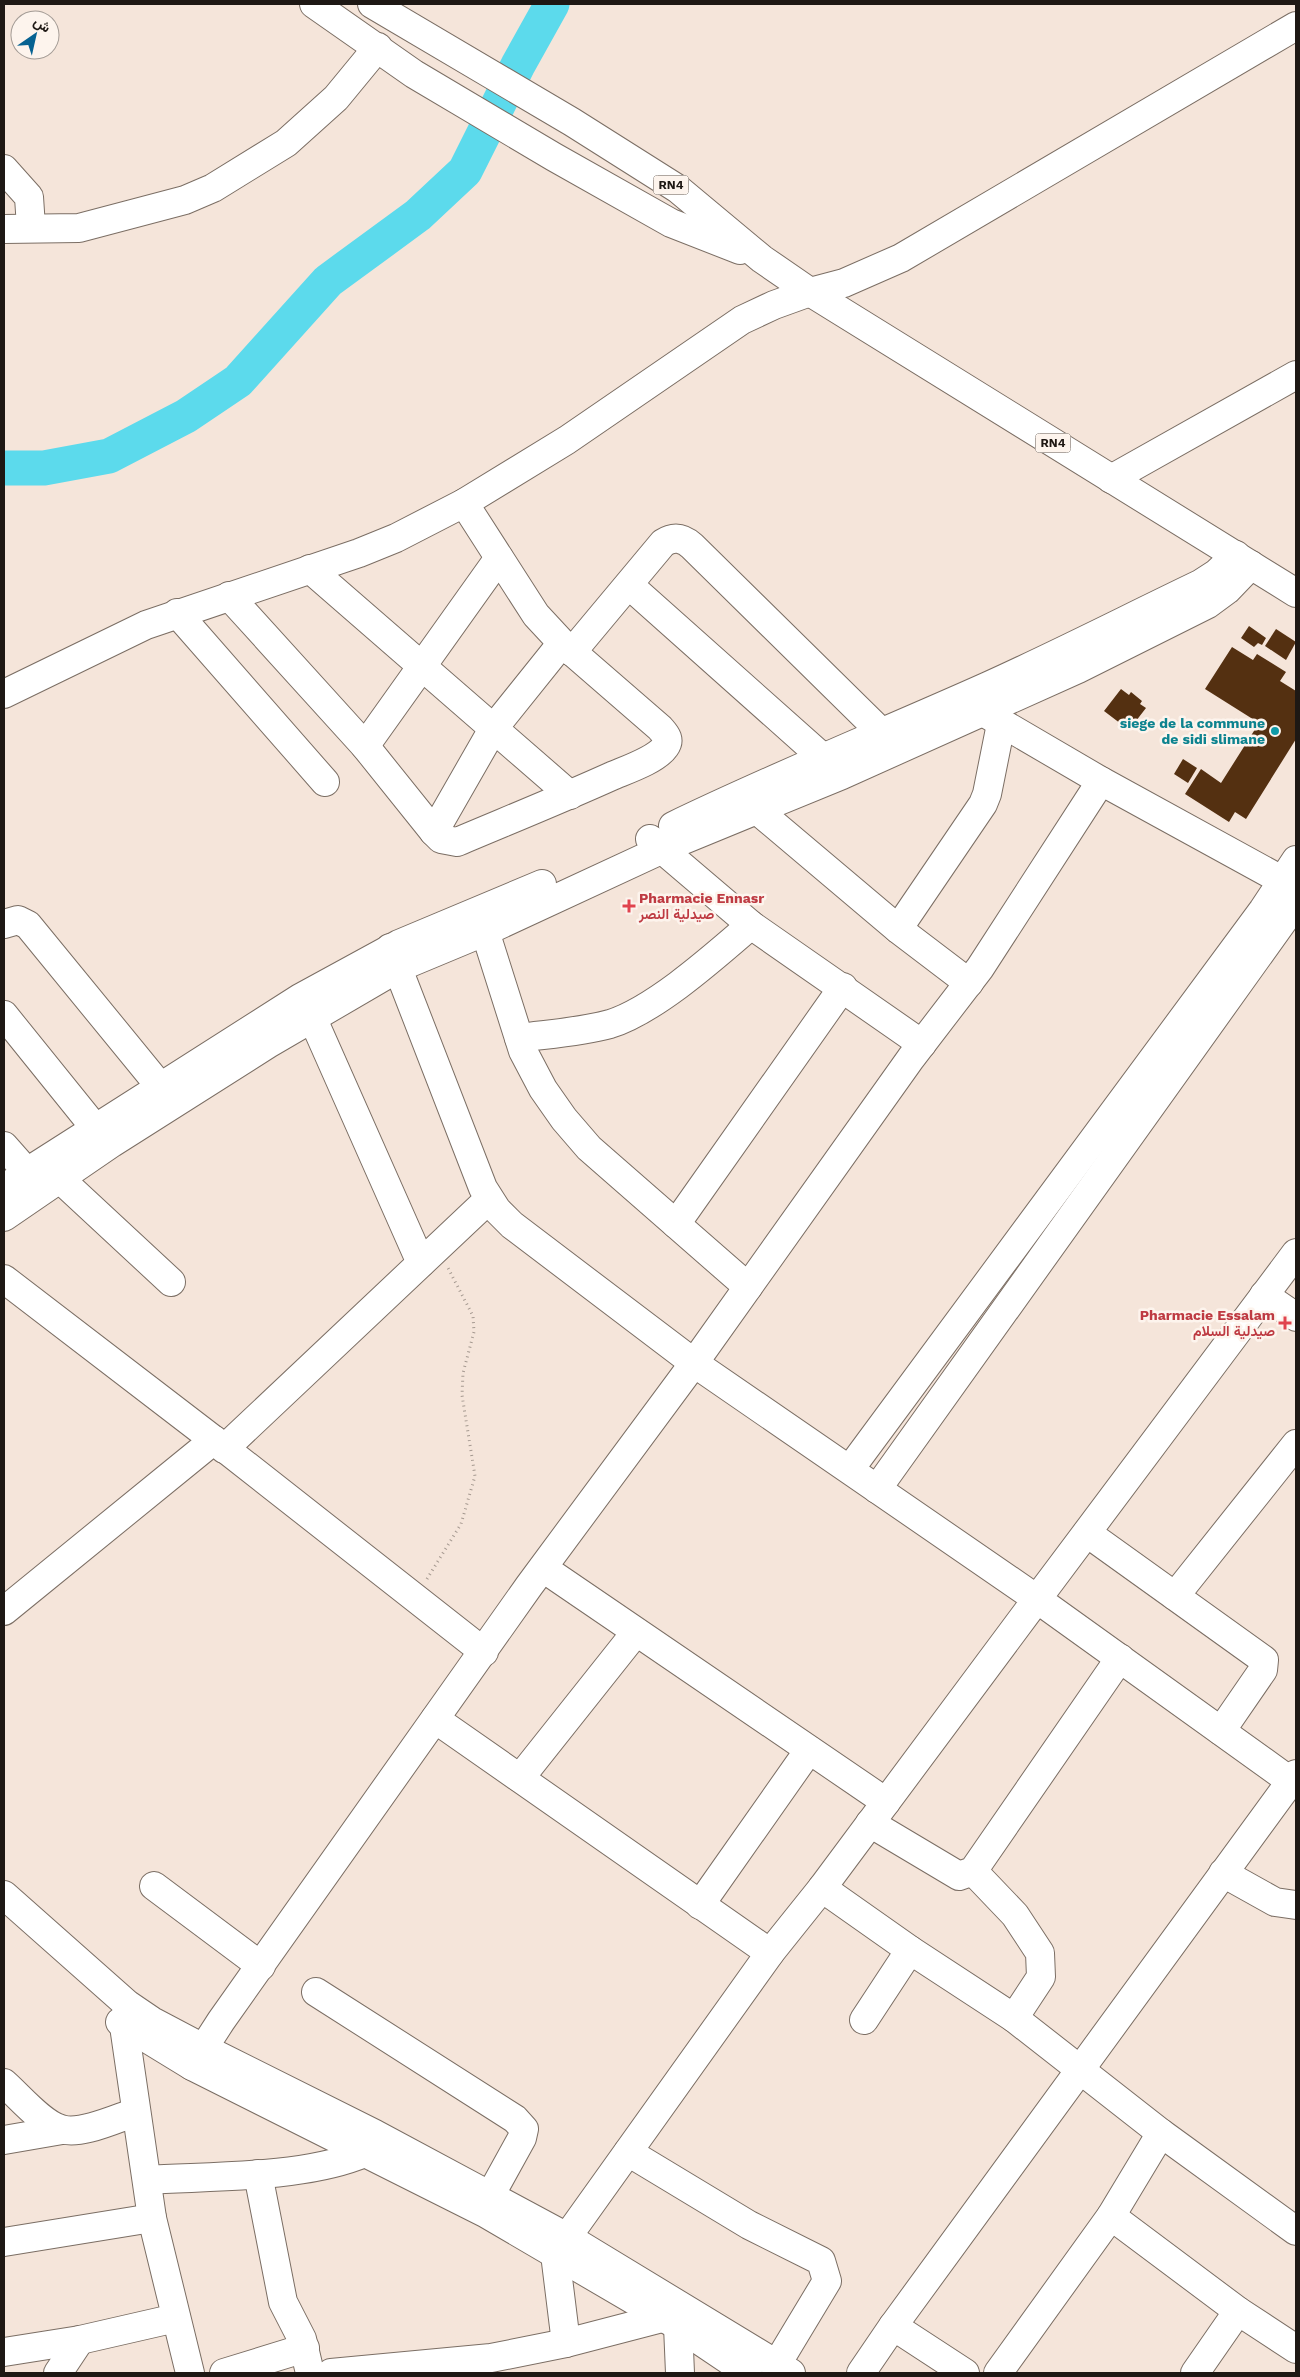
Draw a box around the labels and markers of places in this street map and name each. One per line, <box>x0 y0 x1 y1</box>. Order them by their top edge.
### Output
place label: siege de la commune de sidi slimane <box>1120 715 1265 747</box>
marker: siege de la commune de sidi slimane <box>1269 725 1281 737</box>
place label: Pharmacie Ennasr صيدلية النصر <box>638 890 764 923</box>
marker: Pharmacie Ennasr صيدلية النصر <box>623 900 635 912</box>
place label: Pharmacie Essalam صيدلية السلام <box>1140 1307 1275 1340</box>
marker: Pharmacie Essalam صيدلية السلام <box>1279 1317 1291 1329</box>

